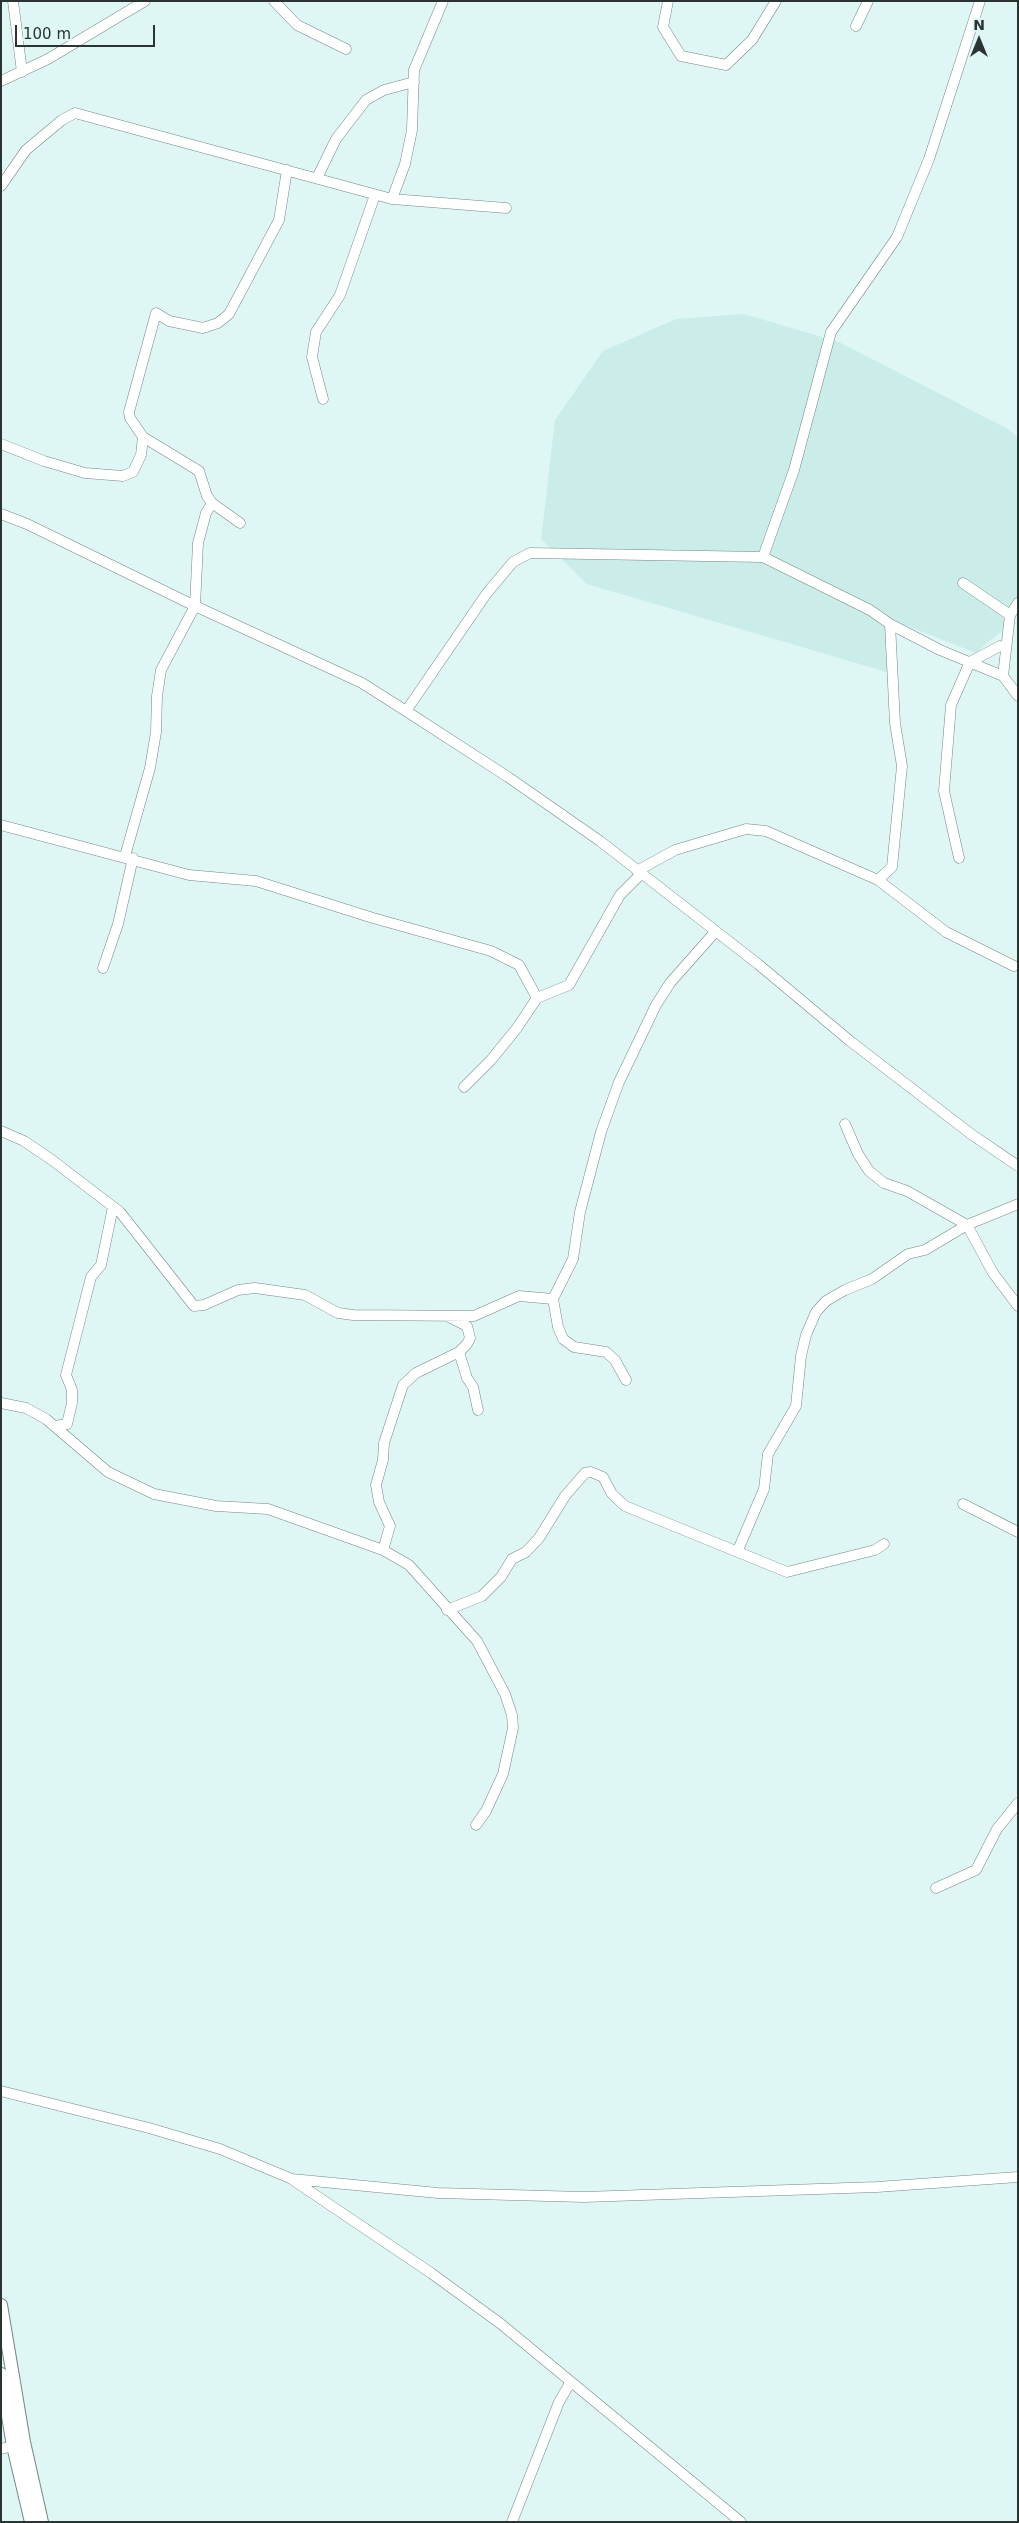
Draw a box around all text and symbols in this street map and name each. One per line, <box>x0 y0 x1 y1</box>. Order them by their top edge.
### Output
scale bar <box>18 15 158 47</box>
north arrow <box>954 15 1004 65</box>
text: N <box>973 17 985 33</box>
text: 100 m <box>23 25 71 43</box>

